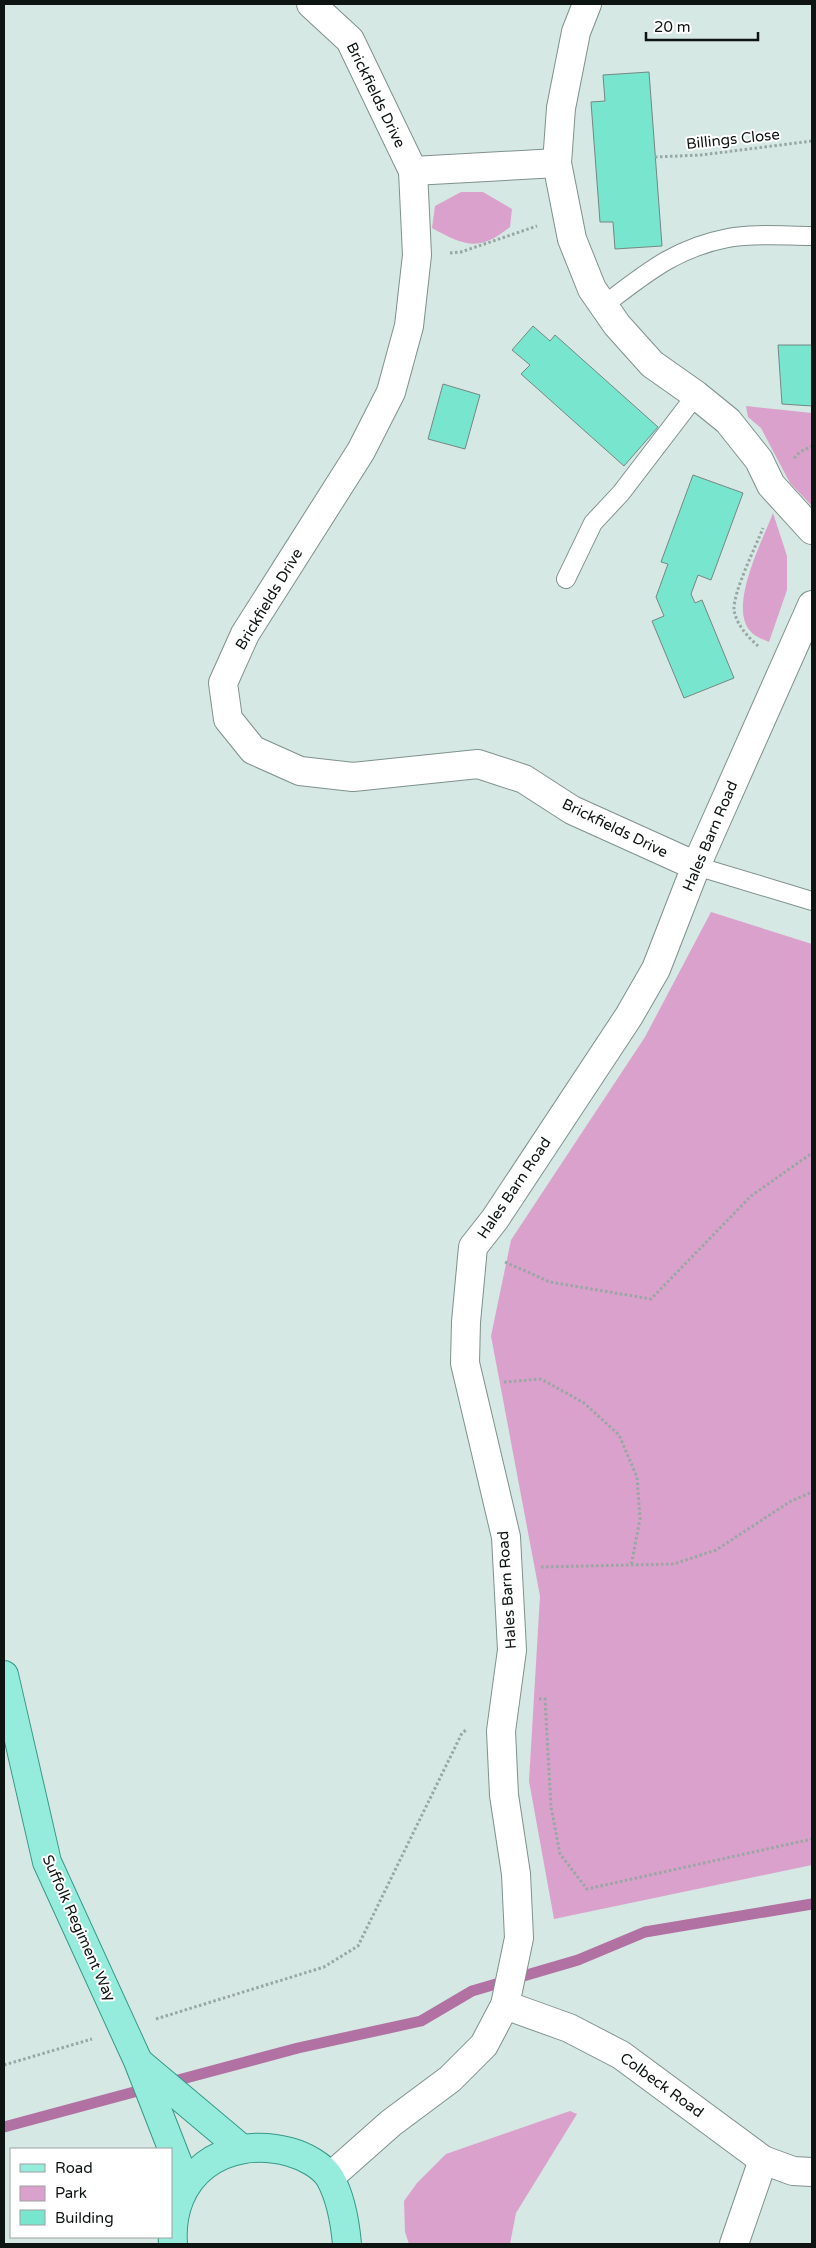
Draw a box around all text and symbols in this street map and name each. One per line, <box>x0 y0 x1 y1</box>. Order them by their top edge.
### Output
scale bar <box>646 10 758 42</box>
text: 20 m <box>654 18 691 36</box>
street label: Brickfields Drive <box>343 39 409 151</box>
street label: Billings Close <box>685 125 781 153</box>
street label: Brickfields Drive <box>232 545 306 653</box>
street label: Hales Barn Road <box>679 778 741 894</box>
street label: Brickfields Drive <box>559 795 671 861</box>
street label: Hales Barn Road <box>473 1134 555 1242</box>
street label: Hales Barn Road <box>494 1530 520 1650</box>
street label: Suffolk Regiment Way <box>39 1852 119 2004</box>
street label: Colbeck Road <box>617 2049 707 2121</box>
legend <box>10 2148 172 2238</box>
text: Road <box>55 2159 93 2177</box>
text: Park <box>55 2184 87 2202</box>
text: Building <box>55 2209 114 2227</box>

